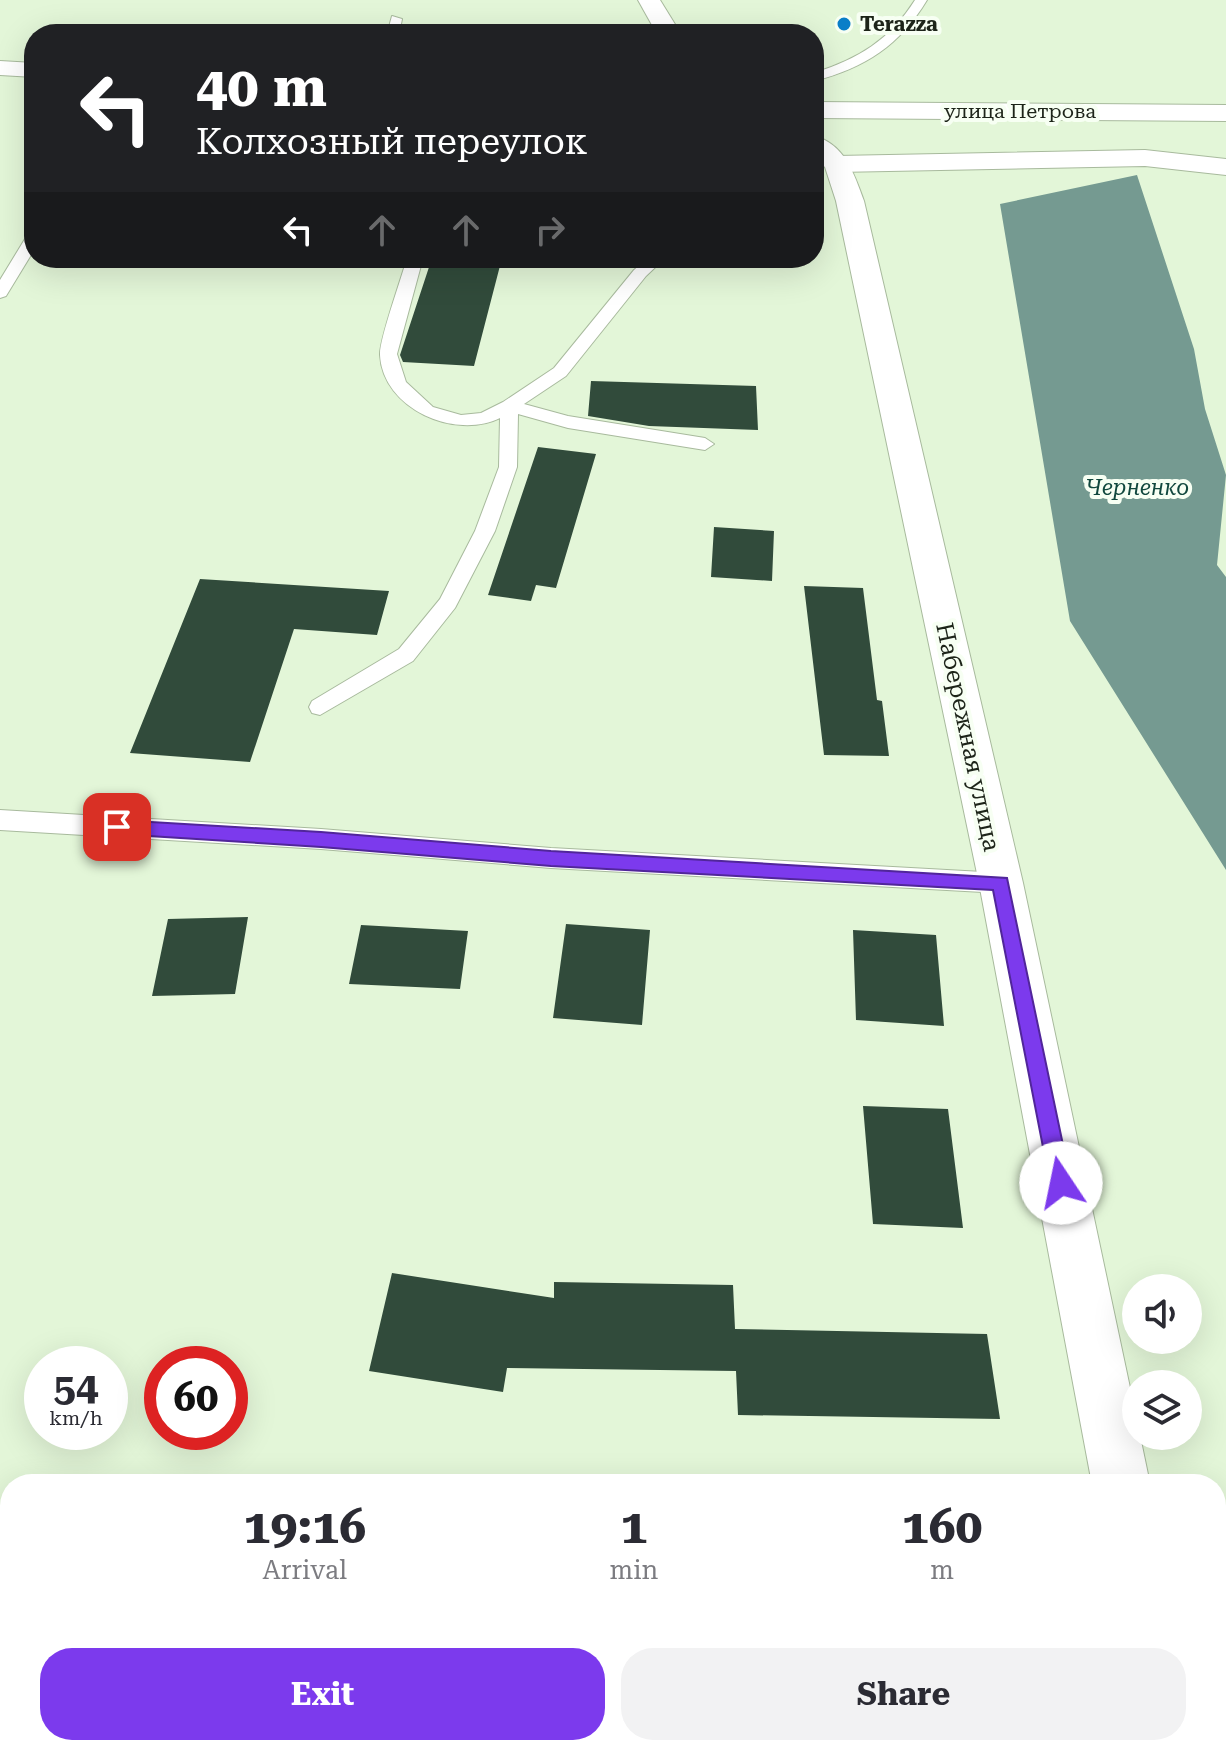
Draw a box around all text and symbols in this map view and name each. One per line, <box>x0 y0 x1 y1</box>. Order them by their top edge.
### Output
place label: Terazza <box>860 12 938 36</box>
marker: Terazza <box>835 15 853 33</box>
text: 40 m <box>196 54 327 120</box>
icon: left <box>64 56 168 160</box>
street label: улица Петрова <box>944 99 1096 123</box>
text: Колхозный переулок <box>196 121 588 163</box>
icon: left <box>276 208 320 252</box>
icon: ahead <box>360 208 404 252</box>
icon: ahead <box>444 208 488 252</box>
icon: right <box>528 208 572 252</box>
water label: Черненко <box>1085 475 1189 500</box>
street label: Набережная улица <box>930 620 1006 854</box>
pin <box>83 793 151 861</box>
icon: arrive <box>95 805 139 849</box>
position arrow <box>1019 1141 1103 1225</box>
map controls <box>1122 1274 1202 1450</box>
button: sound <box>1122 1274 1202 1354</box>
speed limit sign: 60 <box>144 1346 248 1450</box>
text: 54 <box>54 1364 98 1411</box>
button: layers <box>1122 1370 1202 1450</box>
text: km/h <box>49 1406 103 1430</box>
text: 19:16 <box>244 1499 366 1555</box>
text: 1 <box>620 1499 647 1555</box>
text: 160 <box>902 1499 982 1555</box>
text: Arrival <box>263 1555 347 1585</box>
text: min <box>610 1555 658 1585</box>
text: m <box>930 1555 954 1585</box>
button: Exit <box>40 1648 605 1740</box>
button: Share <box>621 1648 1186 1740</box>

